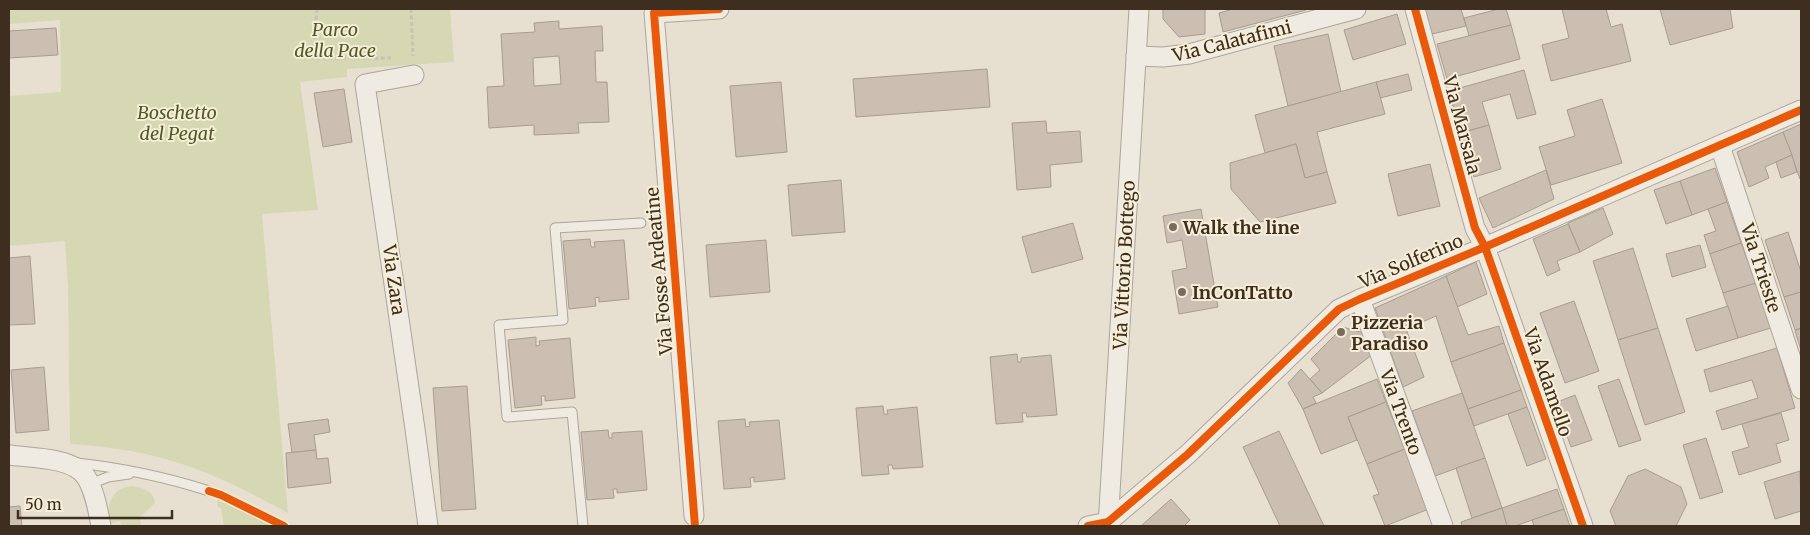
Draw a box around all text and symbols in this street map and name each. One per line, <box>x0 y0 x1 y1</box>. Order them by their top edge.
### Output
street label: Via Calatafimi <box>1169 15 1294 67</box>
park label: Parco della Pace <box>294 18 376 62</box>
street label: Via Marsala <box>1438 72 1486 177</box>
park label: Boschetto del Pegat <box>137 101 217 145</box>
street label: Via Vittorio Bottego <box>1108 180 1140 351</box>
street label: Via Fosse Ardeatine <box>640 186 678 357</box>
place label: Walk the line <box>1182 216 1300 239</box>
street label: Via Trieste <box>1735 220 1786 316</box>
marker: Walk the line <box>1167 221 1179 233</box>
street label: Via Solferino <box>1355 229 1466 294</box>
street label: Via Zara <box>378 242 410 317</box>
place label: InConTatto <box>1192 281 1293 304</box>
marker: InConTatto <box>1176 286 1188 298</box>
place label: Pizzeria Paradiso <box>1351 311 1428 355</box>
street label: Via Adamello <box>1518 324 1577 439</box>
marker: Pizzeria Paradiso <box>1335 326 1347 338</box>
street label: Via Trento <box>1374 365 1427 458</box>
scale bar <box>18 488 171 520</box>
text: 50 m <box>25 495 62 514</box>

